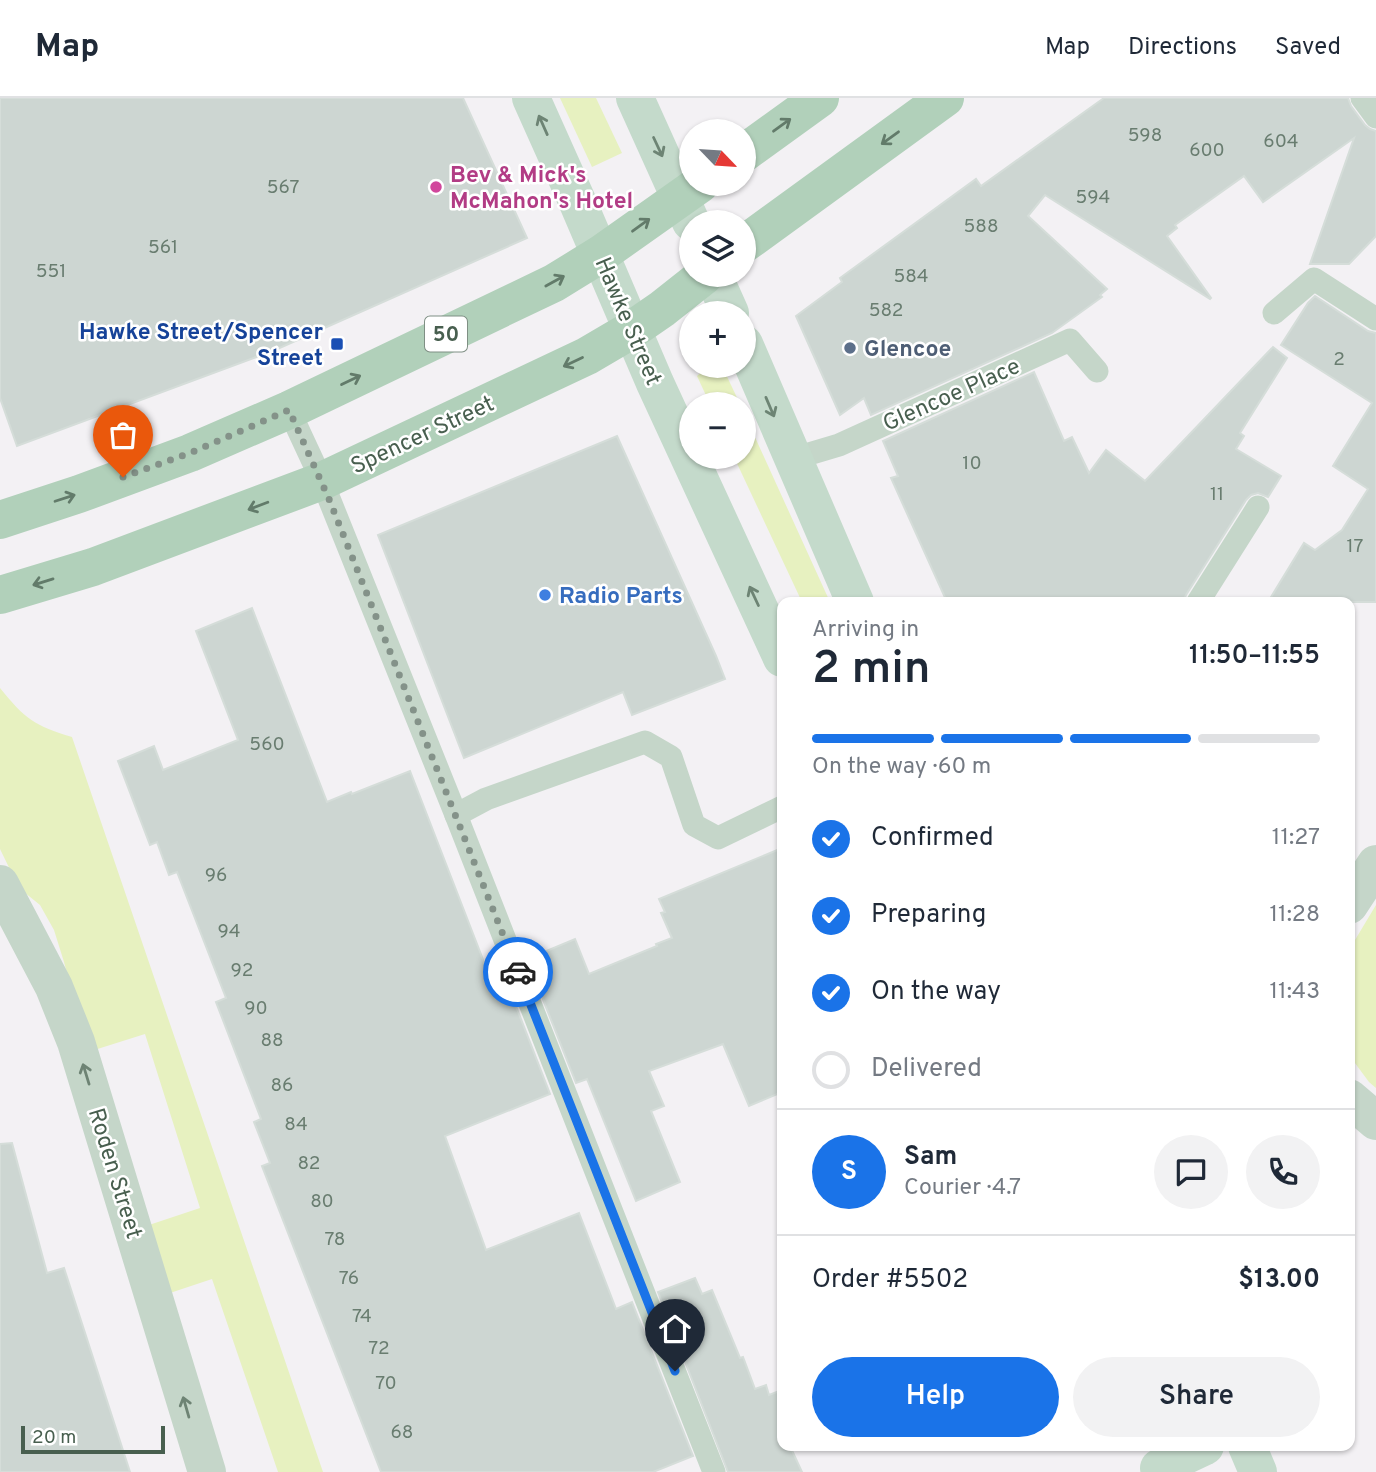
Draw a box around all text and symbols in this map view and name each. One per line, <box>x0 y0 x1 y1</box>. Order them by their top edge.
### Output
text: Map <box>35 27 99 69</box>
text: Map <box>1045 33 1090 63</box>
text: Directions <box>1128 33 1237 63</box>
text: Saved <box>1275 33 1341 63</box>
one-way arrow <box>536 115 549 136</box>
one-way arrow <box>772 118 791 132</box>
north arrow <box>679 119 756 196</box>
map controls <box>679 119 756 469</box>
house number: 598 <box>1128 124 1162 148</box>
one-way arrow <box>880 130 899 145</box>
house number: 604 <box>1263 130 1299 154</box>
one-way arrow <box>652 136 665 157</box>
house number: 600 <box>1189 139 1225 163</box>
place label: Bev & Mick's McMahon's Hotel <box>450 162 633 217</box>
house number: 567 <box>267 176 299 200</box>
marker: Bev & Mick's McMahon's Hotel <box>428 179 444 195</box>
house number: 594 <box>1076 186 1110 210</box>
button: layers <box>679 210 756 287</box>
house number: 588 <box>963 215 999 239</box>
one-way arrow <box>631 218 650 233</box>
house number: 561 <box>148 236 178 260</box>
street label: Hawke Street <box>587 254 667 390</box>
house number: 551 <box>36 260 66 284</box>
house number: 584 <box>893 265 929 289</box>
one-way arrow <box>545 274 565 288</box>
house number: 582 <box>869 299 903 323</box>
button: + <box>679 301 756 378</box>
road number: 50 <box>425 316 467 352</box>
place label: Hawke Street/Spencer Street <box>79 319 323 374</box>
marker: Hawke Street/Spencer Street <box>329 336 345 352</box>
place label: Glencoe <box>864 336 951 365</box>
marker: Glencoe <box>842 340 858 356</box>
house number: 2 <box>1333 348 1345 372</box>
street label: Glencoe Place <box>879 353 1025 440</box>
one-way arrow <box>563 356 584 369</box>
one-way arrow <box>340 373 361 387</box>
street label: Spencer Street <box>347 390 499 482</box>
button: − <box>679 392 756 469</box>
one-way arrow <box>764 396 777 417</box>
pin <box>93 405 153 477</box>
icon: bag <box>104 416 142 454</box>
house number: 10 <box>962 452 982 476</box>
house number: 11 <box>1210 483 1224 507</box>
one-way arrow <box>53 491 75 503</box>
one-way arrow <box>247 500 269 513</box>
house number: 17 <box>1347 535 1364 559</box>
one-way arrow <box>33 576 55 589</box>
place label: Radio Parts <box>559 583 683 612</box>
one-way arrow <box>746 586 760 607</box>
marker: Radio Parts <box>537 587 553 603</box>
text: Arriving in <box>812 616 919 645</box>
text: 11:50–11:55 <box>1189 640 1320 673</box>
text: 2 min <box>812 641 931 700</box>
house number: 560 <box>249 733 285 757</box>
text: On the way · 60 m <box>812 753 991 782</box>
icon: check <box>812 820 850 858</box>
text: Confirmed <box>871 822 994 855</box>
text: 11:27 <box>1272 824 1320 853</box>
house number: 96 <box>205 864 227 888</box>
icon: check <box>812 897 850 935</box>
text: Preparing <box>871 899 986 932</box>
text: 11:28 <box>1270 901 1320 930</box>
house number: 94 <box>217 920 241 944</box>
courier <box>483 937 553 1007</box>
icon: car <box>499 953 537 991</box>
house number: 92 <box>231 959 253 983</box>
icon: check <box>812 974 850 1012</box>
text: On the way <box>871 976 1001 1009</box>
text: 11:43 <box>1270 978 1320 1007</box>
house number: 90 <box>244 997 268 1021</box>
house number: 88 <box>260 1029 284 1053</box>
text: Delivered <box>871 1053 982 1086</box>
one-way arrow <box>78 1063 91 1085</box>
house number: 86 <box>271 1074 293 1098</box>
street label: Roden Street <box>80 1105 147 1243</box>
house number: 84 <box>284 1113 308 1137</box>
button: chat <box>1154 1135 1228 1209</box>
button: phone <box>1246 1135 1320 1209</box>
text: Sam <box>904 1141 957 1174</box>
house number: 82 <box>298 1152 320 1176</box>
text: S <box>841 1156 857 1189</box>
text: Courier · 4.7 <box>904 1174 1021 1203</box>
house number: 80 <box>310 1190 334 1214</box>
house number: 78 <box>325 1228 345 1252</box>
text: Order #5502 <box>812 1264 968 1297</box>
text: $13.00 <box>1238 1264 1320 1297</box>
house number: 76 <box>339 1267 359 1291</box>
pin <box>645 1299 705 1371</box>
house number: 74 <box>352 1305 372 1329</box>
icon: home <box>656 1310 694 1348</box>
house number: 72 <box>368 1337 390 1361</box>
button: Help <box>812 1357 1059 1437</box>
button: Share <box>1073 1357 1320 1437</box>
house number: 70 <box>375 1372 397 1396</box>
one-way arrow <box>179 1396 192 1418</box>
house number: 68 <box>391 1421 413 1445</box>
scale bar <box>21 1423 164 1455</box>
text: 20 m <box>32 1426 76 1450</box>

